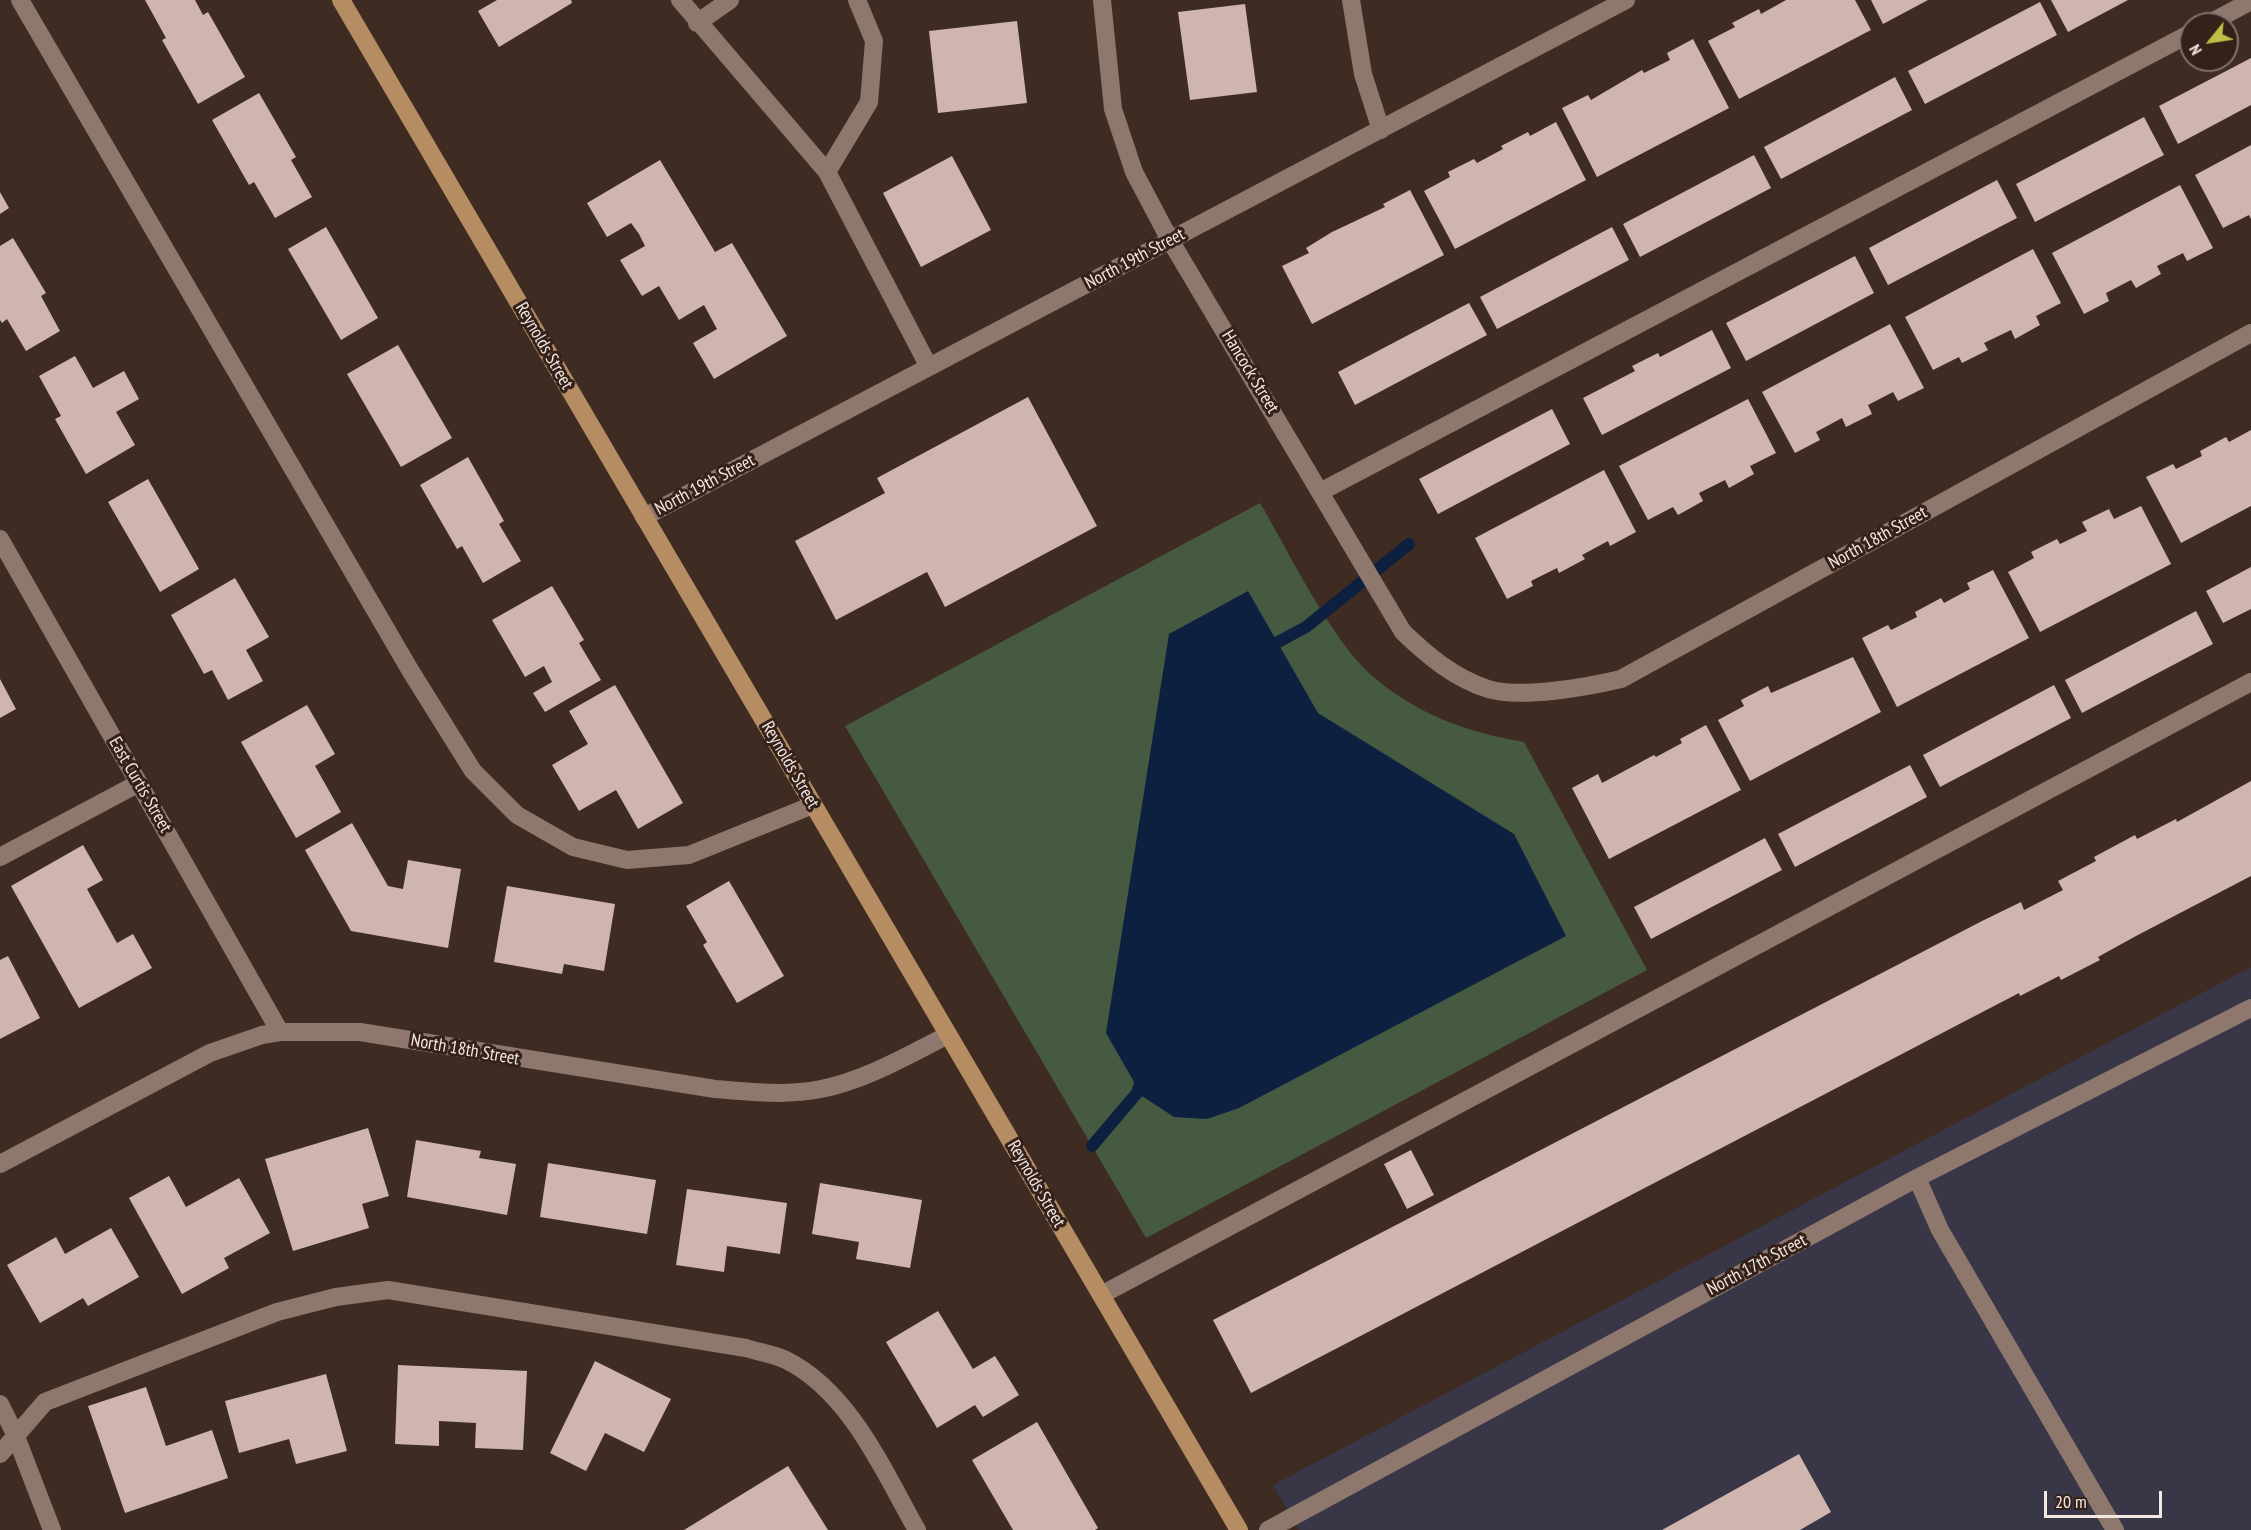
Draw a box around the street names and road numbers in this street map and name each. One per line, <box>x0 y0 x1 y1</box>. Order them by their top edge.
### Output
street label: North 19th Street <box>1082 224 1188 294</box>
street label: Reynolds Street <box>510 299 578 393</box>
street label: Hancock Street <box>1217 327 1283 417</box>
street label: North 19th Street <box>652 450 758 520</box>
street label: North 18th Street <box>1825 502 1931 574</box>
street label: Reynolds Street <box>756 718 824 812</box>
street label: East Curtis Street <box>104 733 176 837</box>
street label: North 18th Street <box>409 1030 521 1070</box>
street label: Reynolds Street <box>1002 1137 1070 1231</box>
street label: North 17th Street <box>1704 1230 1810 1300</box>

